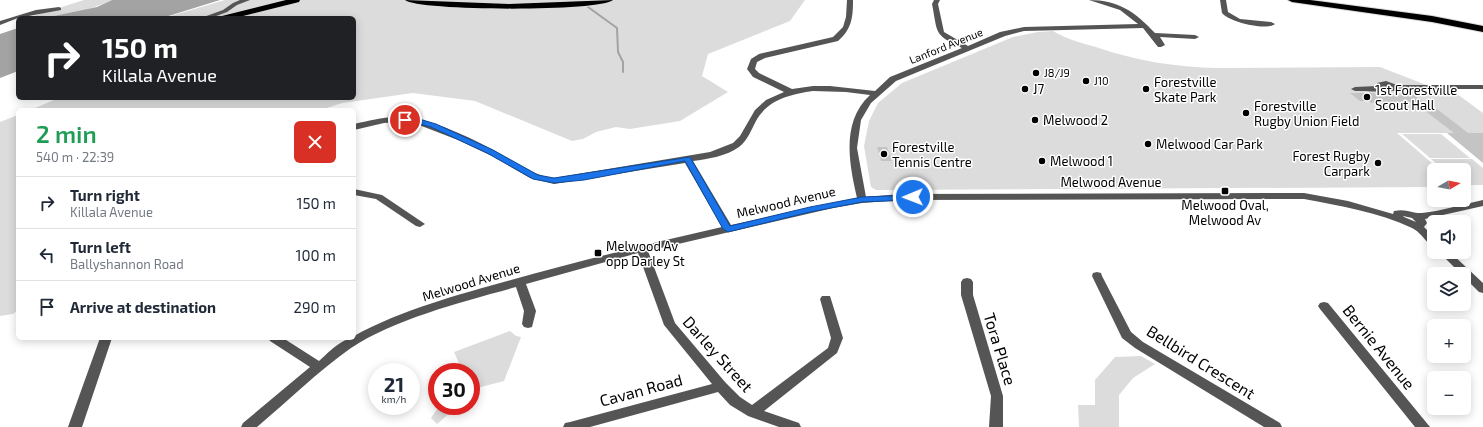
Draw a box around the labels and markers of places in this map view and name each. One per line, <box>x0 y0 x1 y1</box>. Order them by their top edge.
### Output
place label: J8/J9 <box>1044 66 1070 79</box>
marker: J8/J9 <box>1031 68 1041 78</box>
place label: J10 <box>1094 74 1109 87</box>
place label: Forestville Skate Park <box>1154 74 1217 105</box>
marker: J10 <box>1081 76 1091 86</box>
place label: J7 <box>1033 81 1044 97</box>
place label: 1st Forestville Scout Hall <box>1375 82 1457 113</box>
marker: J7 <box>1020 84 1030 94</box>
marker: Forestville Skate Park <box>1141 84 1151 94</box>
marker: 1st Forestville Scout Hall <box>1362 92 1372 102</box>
place label: Forestville Rugby Union Field <box>1254 98 1359 129</box>
pin <box>388 103 422 137</box>
marker: Forestville Rugby Union Field <box>1241 108 1251 118</box>
place label: Melwood 2 <box>1043 112 1108 128</box>
marker: Melwood 2 <box>1030 115 1040 125</box>
place label: Melwood Car Park <box>1156 136 1263 152</box>
place label: Forestville Tennis Centre <box>892 139 972 170</box>
marker: Melwood Car Park <box>1143 139 1153 149</box>
place label: Forest Rugby Carpark <box>1292 148 1370 179</box>
marker: Forestville Tennis Centre <box>879 149 889 159</box>
place label: Melwood 1 <box>1050 153 1113 169</box>
marker: Melwood 1 <box>1037 156 1047 166</box>
marker: Forest Rugby Carpark <box>1373 158 1383 168</box>
marker: Melwood Oval, Melwood Av <box>1220 186 1230 196</box>
place label: Melwood Oval, Melwood Av <box>1181 197 1269 228</box>
place label: Melwood Av opp Darley St <box>606 238 685 269</box>
marker: Melwood Av opp Darley St <box>593 248 603 258</box>

